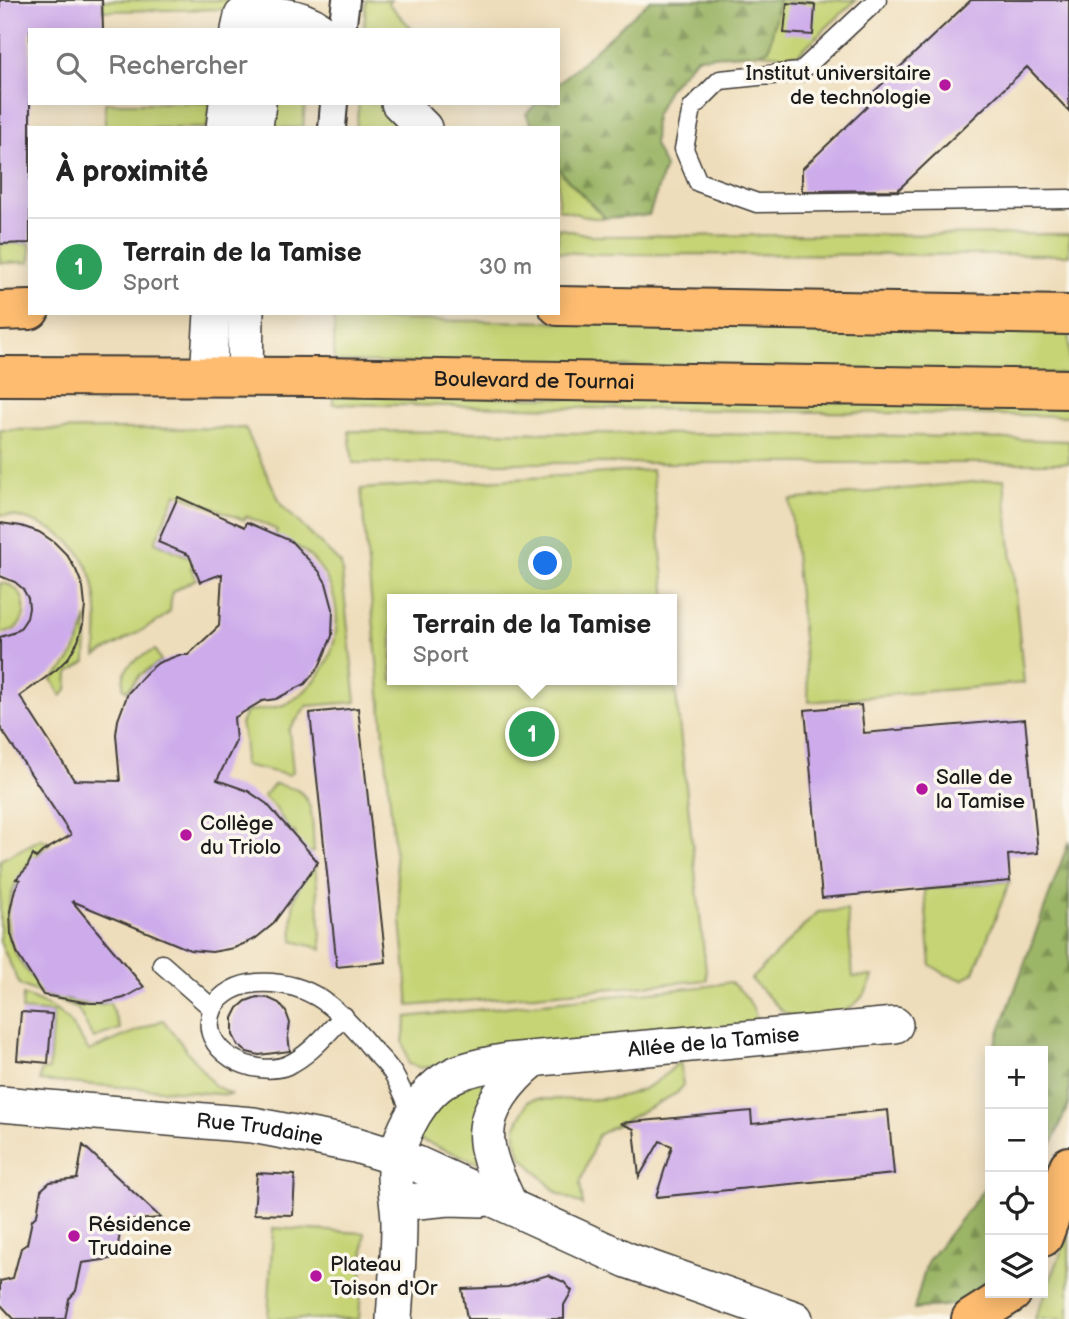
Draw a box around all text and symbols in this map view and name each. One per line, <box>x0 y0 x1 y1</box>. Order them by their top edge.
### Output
search box <box>28 28 560 105</box>
icon: search <box>52 48 90 86</box>
text: Rechercher <box>108 51 247 82</box>
place label: Institut universitaire de technologie <box>746 61 931 110</box>
marker: Institut universitaire de technologie <box>937 77 953 93</box>
text: À proximité <box>56 154 208 190</box>
text: Terrain de la Tamise <box>123 238 362 269</box>
text: 1 <box>74 253 84 281</box>
text: 30 m <box>479 253 532 281</box>
text: Sport <box>123 269 179 297</box>
street label: Boulevard de Tournai <box>433 367 635 395</box>
your location <box>528 546 562 580</box>
popup <box>387 594 677 685</box>
text: Terrain de la Tamise <box>413 610 651 641</box>
text: Sport <box>413 641 469 669</box>
pin: 1 <box>509 708 555 760</box>
place label: Salle de la Tamise <box>936 765 1025 814</box>
marker: Salle de la Tamise <box>914 781 930 797</box>
place label: Collège du Triolo <box>200 811 281 860</box>
marker: Collège du Triolo <box>178 827 194 843</box>
street label: Allée de la Tamise <box>627 1022 800 1063</box>
map controls <box>985 1046 1048 1298</box>
button: + <box>985 1046 1048 1109</box>
street label: Rue Trudaine <box>195 1108 325 1151</box>
button: − <box>985 1109 1048 1172</box>
button: locate <box>985 1172 1048 1235</box>
place label: Résidence Trudaine <box>88 1212 191 1261</box>
marker: Résidence Trudaine <box>66 1228 82 1244</box>
button: layers <box>985 1235 1048 1298</box>
place label: Plateau Toison d'Or <box>330 1252 438 1301</box>
marker: Plateau Toison d'Or <box>308 1268 324 1284</box>

